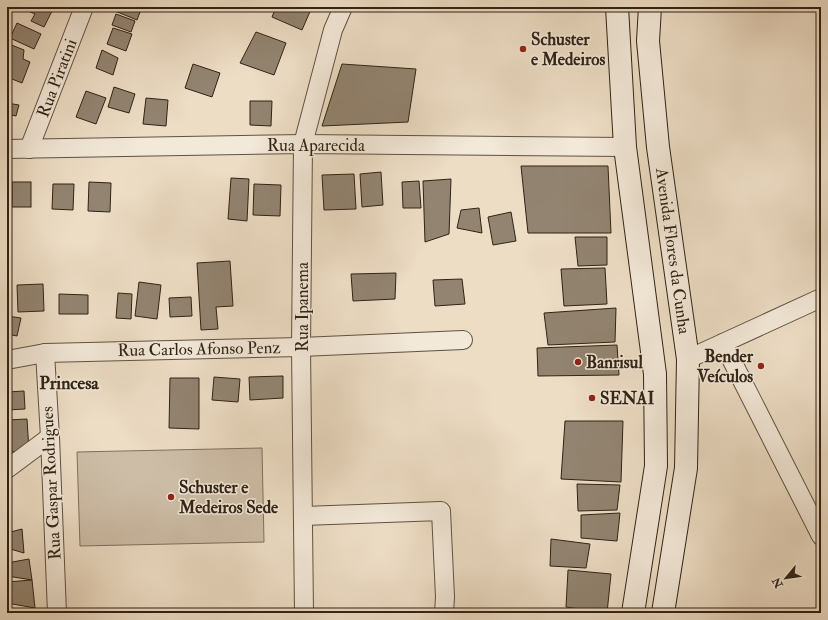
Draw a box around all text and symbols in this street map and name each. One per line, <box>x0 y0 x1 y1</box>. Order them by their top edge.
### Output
place label: Schuster e Medeiros <box>531 29 605 70</box>
street label: Rua Piratini <box>32 35 82 120</box>
marker: Schuster e Medeiros <box>518 44 528 54</box>
street label: Rua Aparecida <box>267 135 366 157</box>
street label: Avenida Flores da Cunha <box>651 166 695 336</box>
street label: Rua Ipanema <box>292 261 314 352</box>
street label: Rua Carlos Afonso Penz <box>117 337 281 361</box>
place label: Bender Veículos <box>696 346 754 387</box>
place label: Banrisul <box>586 352 643 373</box>
marker: Banrisul <box>573 357 583 367</box>
marker: Bender Veículos <box>756 361 766 371</box>
district label: Princesa <box>39 372 99 395</box>
place label: SENAI <box>600 388 654 409</box>
marker: SENAI <box>587 393 597 403</box>
street label: Rua Gaspar Rodrigues <box>36 406 67 560</box>
place label: Schuster e Medeiros Sede <box>178 477 279 518</box>
marker: Schuster e Medeiros Sede <box>166 492 176 502</box>
north arrow <box>766 558 806 598</box>
text: N <box>769 574 786 591</box>

